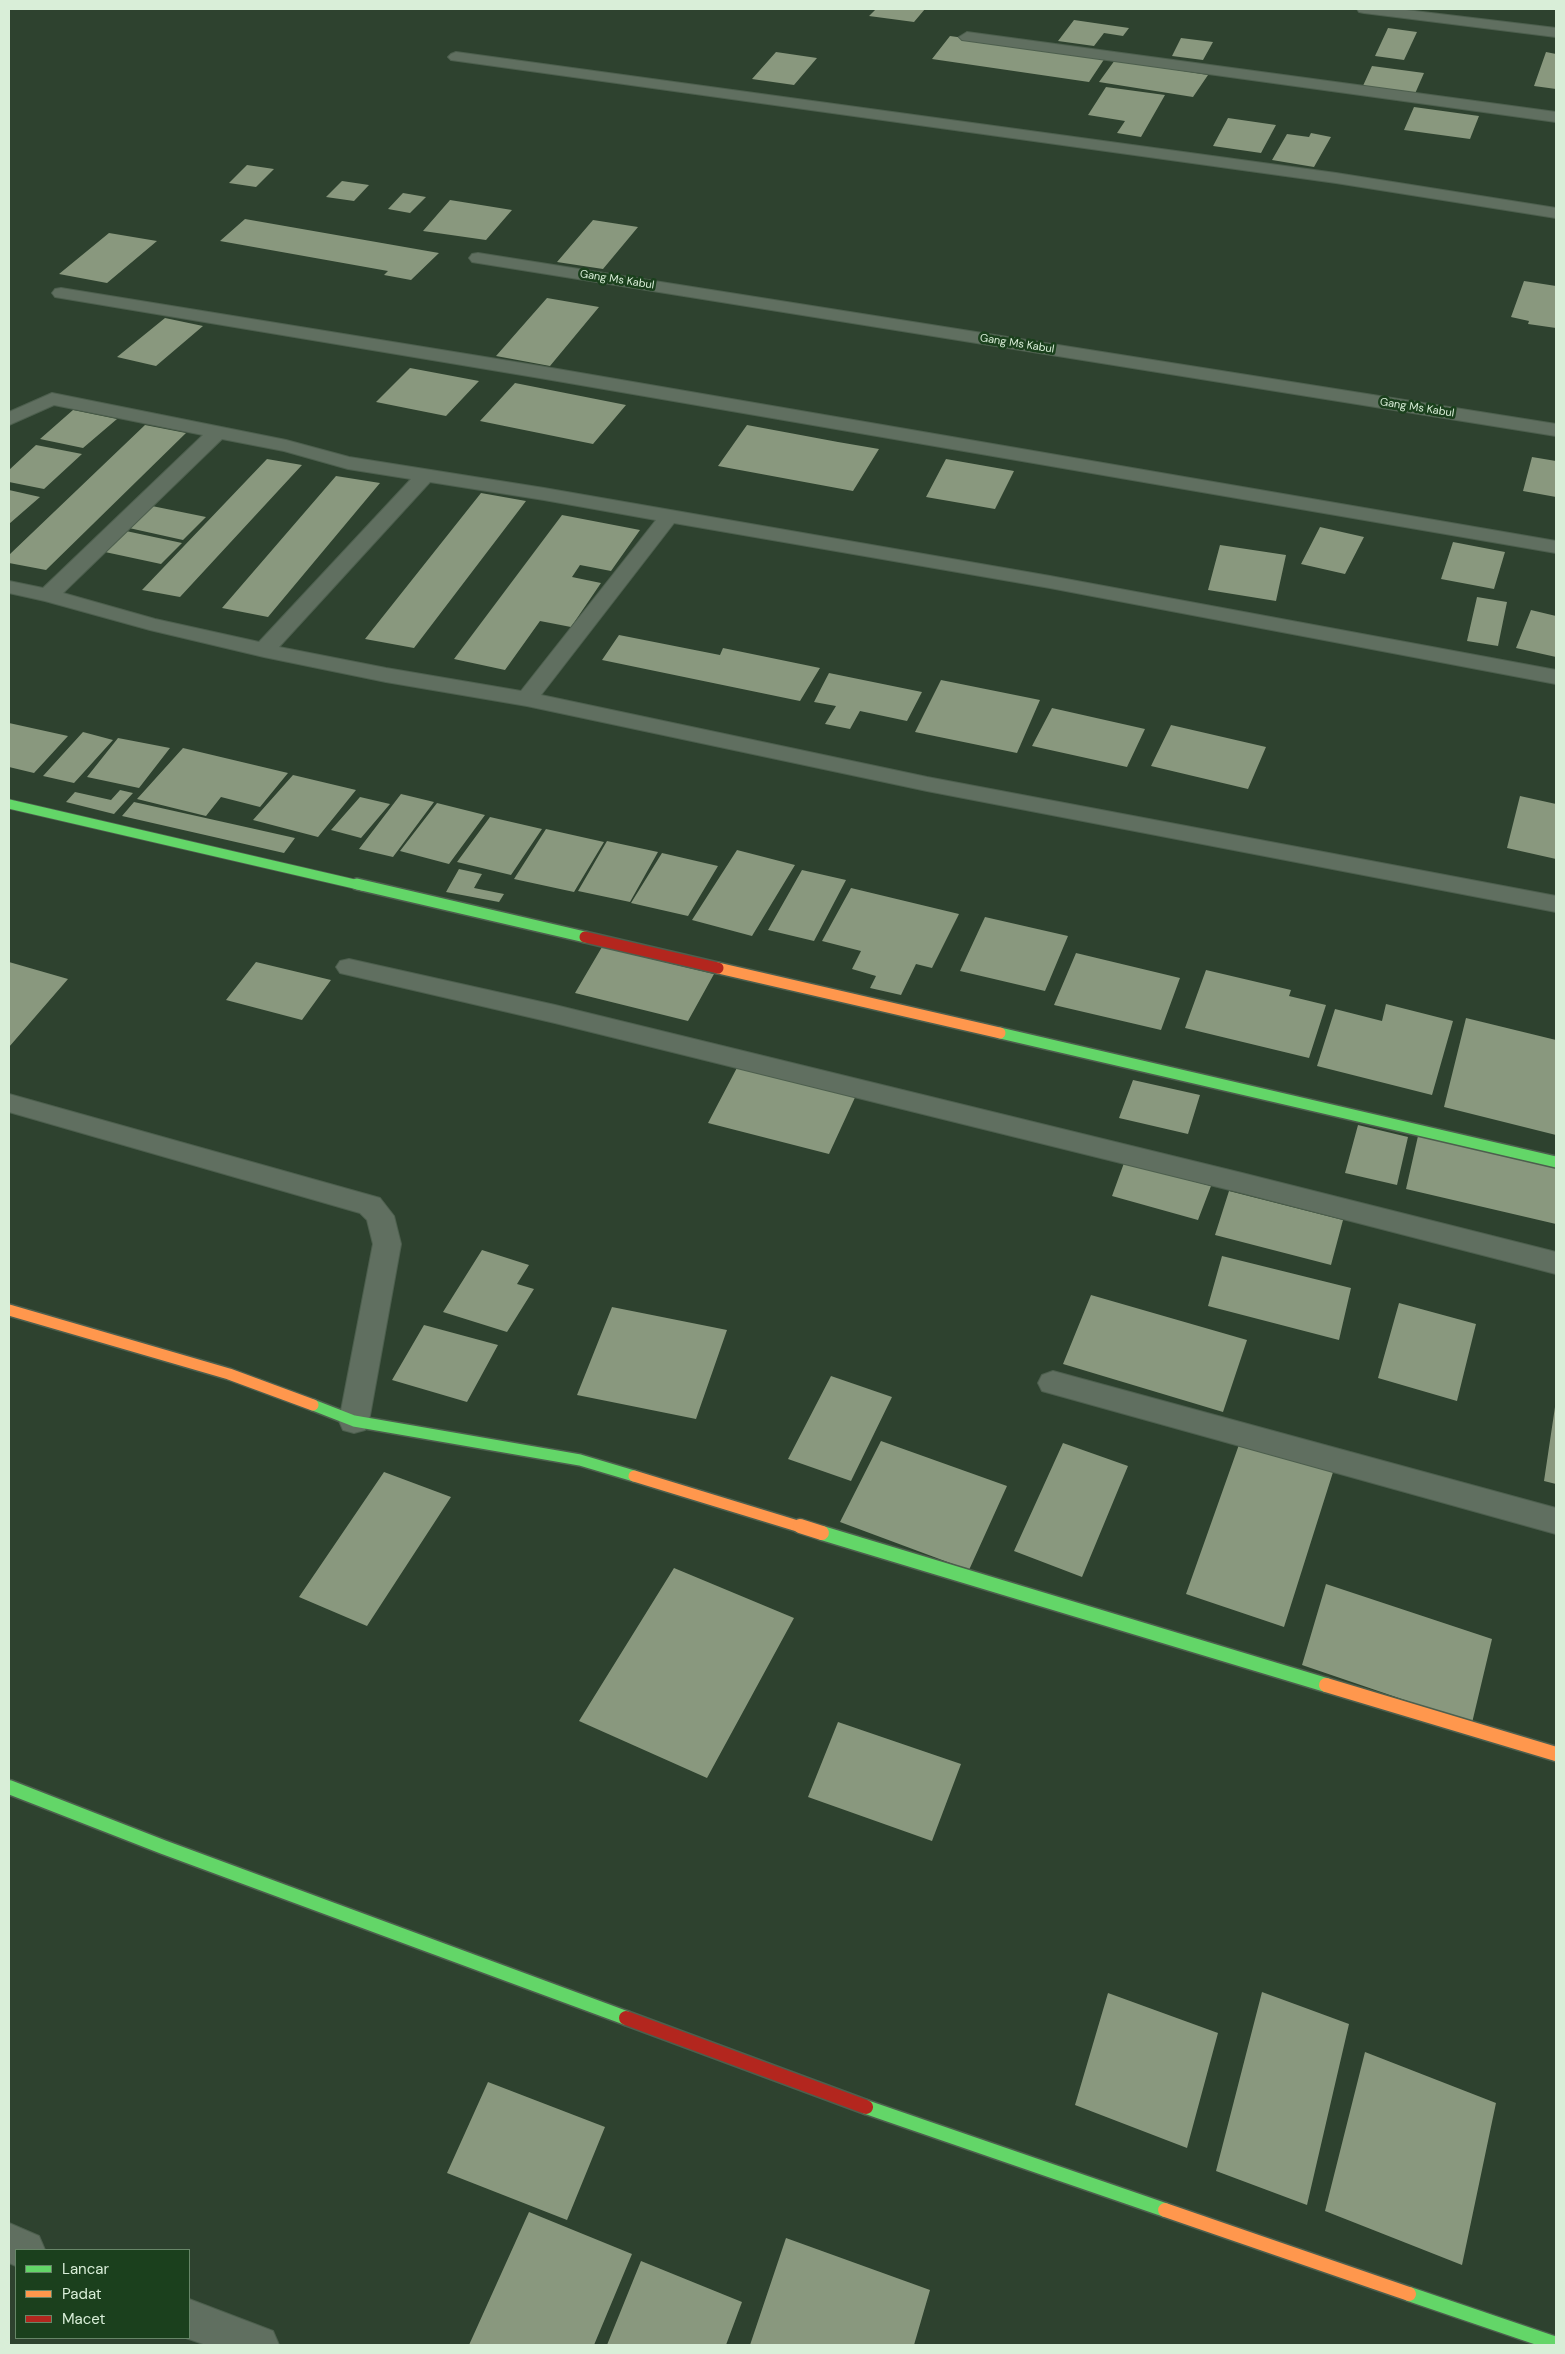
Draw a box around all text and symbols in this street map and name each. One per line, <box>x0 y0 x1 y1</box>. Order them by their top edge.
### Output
street label: Gang Ms Kabul <box>579 268 655 292</box>
street label: Gang Ms Kabul <box>979 332 1055 356</box>
street label: Gang Ms Kabul <box>1379 396 1455 420</box>
legend <box>15 2249 190 2339</box>
text: Lancar <box>62 2259 109 2279</box>
text: Padat <box>62 2284 102 2304</box>
text: Macet <box>62 2309 106 2329</box>

